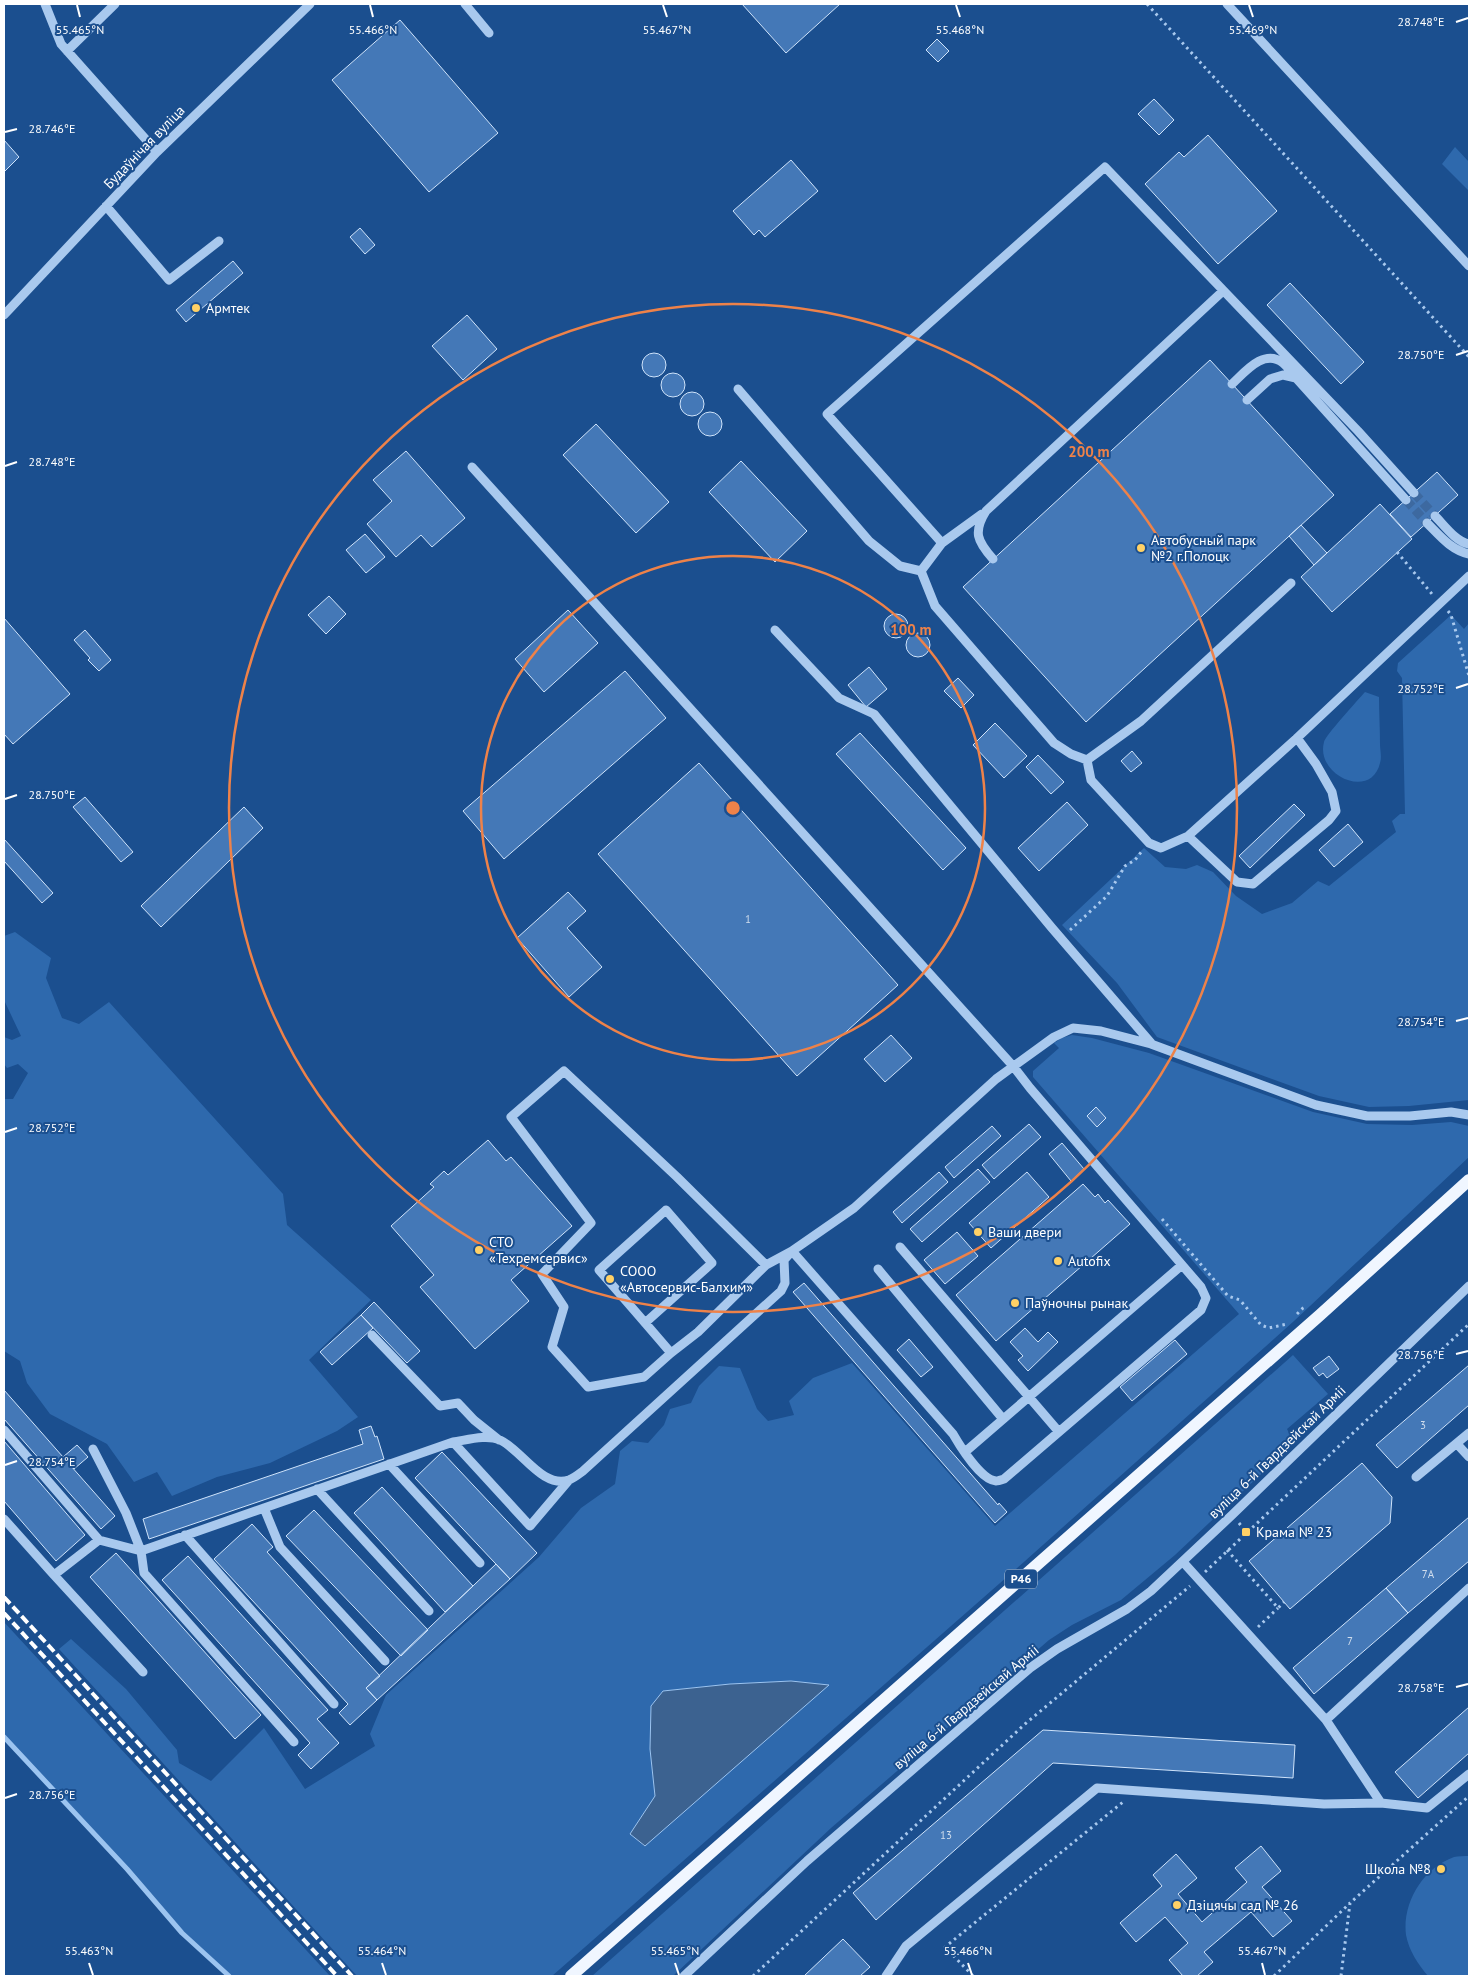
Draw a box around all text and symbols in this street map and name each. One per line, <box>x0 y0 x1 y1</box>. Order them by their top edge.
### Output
text: 28.748°E <box>1398 14 1444 29</box>
text: 55.465°N <box>56 22 104 37</box>
text: 55.466°N <box>349 22 397 37</box>
text: 55.467°N <box>643 22 691 37</box>
text: 55.468°N <box>936 22 984 37</box>
text: 55.469°N <box>1229 22 1277 37</box>
street label: Будаўнічая вуліца <box>100 101 188 193</box>
text: 28.746°E <box>29 121 75 136</box>
place label: Армтек <box>206 299 250 317</box>
marker: Армтек <box>190 302 202 314</box>
text: 28.750°E <box>1398 347 1444 362</box>
text: 200 m <box>1068 442 1110 461</box>
text: 28.748°E <box>29 454 75 469</box>
place label: Автобусный парк №2 г.Полоцк <box>1151 531 1256 565</box>
marker: Автобусный парк №2 г.Полоцк <box>1135 542 1147 554</box>
text: 100 m <box>890 620 932 639</box>
text: 28.752°E <box>1398 681 1444 696</box>
text: 28.750°E <box>29 787 75 802</box>
centre of rings <box>724 799 742 817</box>
house number: 1 <box>745 912 751 926</box>
text: 28.754°E <box>1398 1014 1444 1029</box>
text: 28.752°E <box>29 1120 75 1135</box>
place label: Ваши двери <box>988 1223 1062 1241</box>
marker: Ваши двери <box>972 1226 984 1238</box>
place label: СТО «Техремсервис» <box>489 1233 588 1267</box>
marker: СТО «Техремсервис» <box>473 1244 485 1256</box>
place label: Autofix <box>1068 1252 1111 1270</box>
marker: Autofix <box>1052 1255 1064 1267</box>
place label: СООО «Автосервис-Балхим» <box>620 1262 753 1296</box>
marker: СООО «Автосервис-Балхим» <box>604 1273 616 1285</box>
place label: Паўночны рынак <box>1025 1294 1128 1312</box>
marker: Паўночны рынак <box>1009 1297 1021 1309</box>
text: 28.756°E <box>1398 1347 1444 1362</box>
street label: вуліца 6-й Гвардзейскай Арміі <box>1204 1382 1350 1522</box>
house number: 3 <box>1420 1418 1426 1432</box>
text: 28.754°E <box>29 1454 75 1469</box>
place label: Крама № 23 <box>1256 1523 1332 1541</box>
marker: Крама № 23 <box>1240 1526 1252 1538</box>
house number: 7А <box>1422 1567 1435 1581</box>
road number: Р46 <box>1005 1570 1037 1588</box>
house number: 7 <box>1347 1634 1353 1648</box>
street label: вуліца 6-й Гвардзейскай Арміі <box>890 1641 1042 1773</box>
text: 28.758°E <box>1398 1680 1444 1695</box>
text: 28.756°E <box>29 1787 75 1802</box>
house number: 13 <box>940 1828 952 1842</box>
place label: Школа №8 <box>1365 1860 1431 1878</box>
marker: Школа №8 <box>1435 1863 1447 1875</box>
place label: Дзіцячы сад № 26 <box>1187 1896 1298 1914</box>
marker: Дзіцячы сад № 26 <box>1171 1899 1183 1911</box>
text: 55.463°N <box>65 1943 113 1958</box>
text: 55.464°N <box>358 1943 406 1958</box>
text: 55.465°N <box>651 1943 699 1958</box>
text: 55.466°N <box>944 1943 992 1958</box>
text: 55.467°N <box>1238 1943 1286 1958</box>

